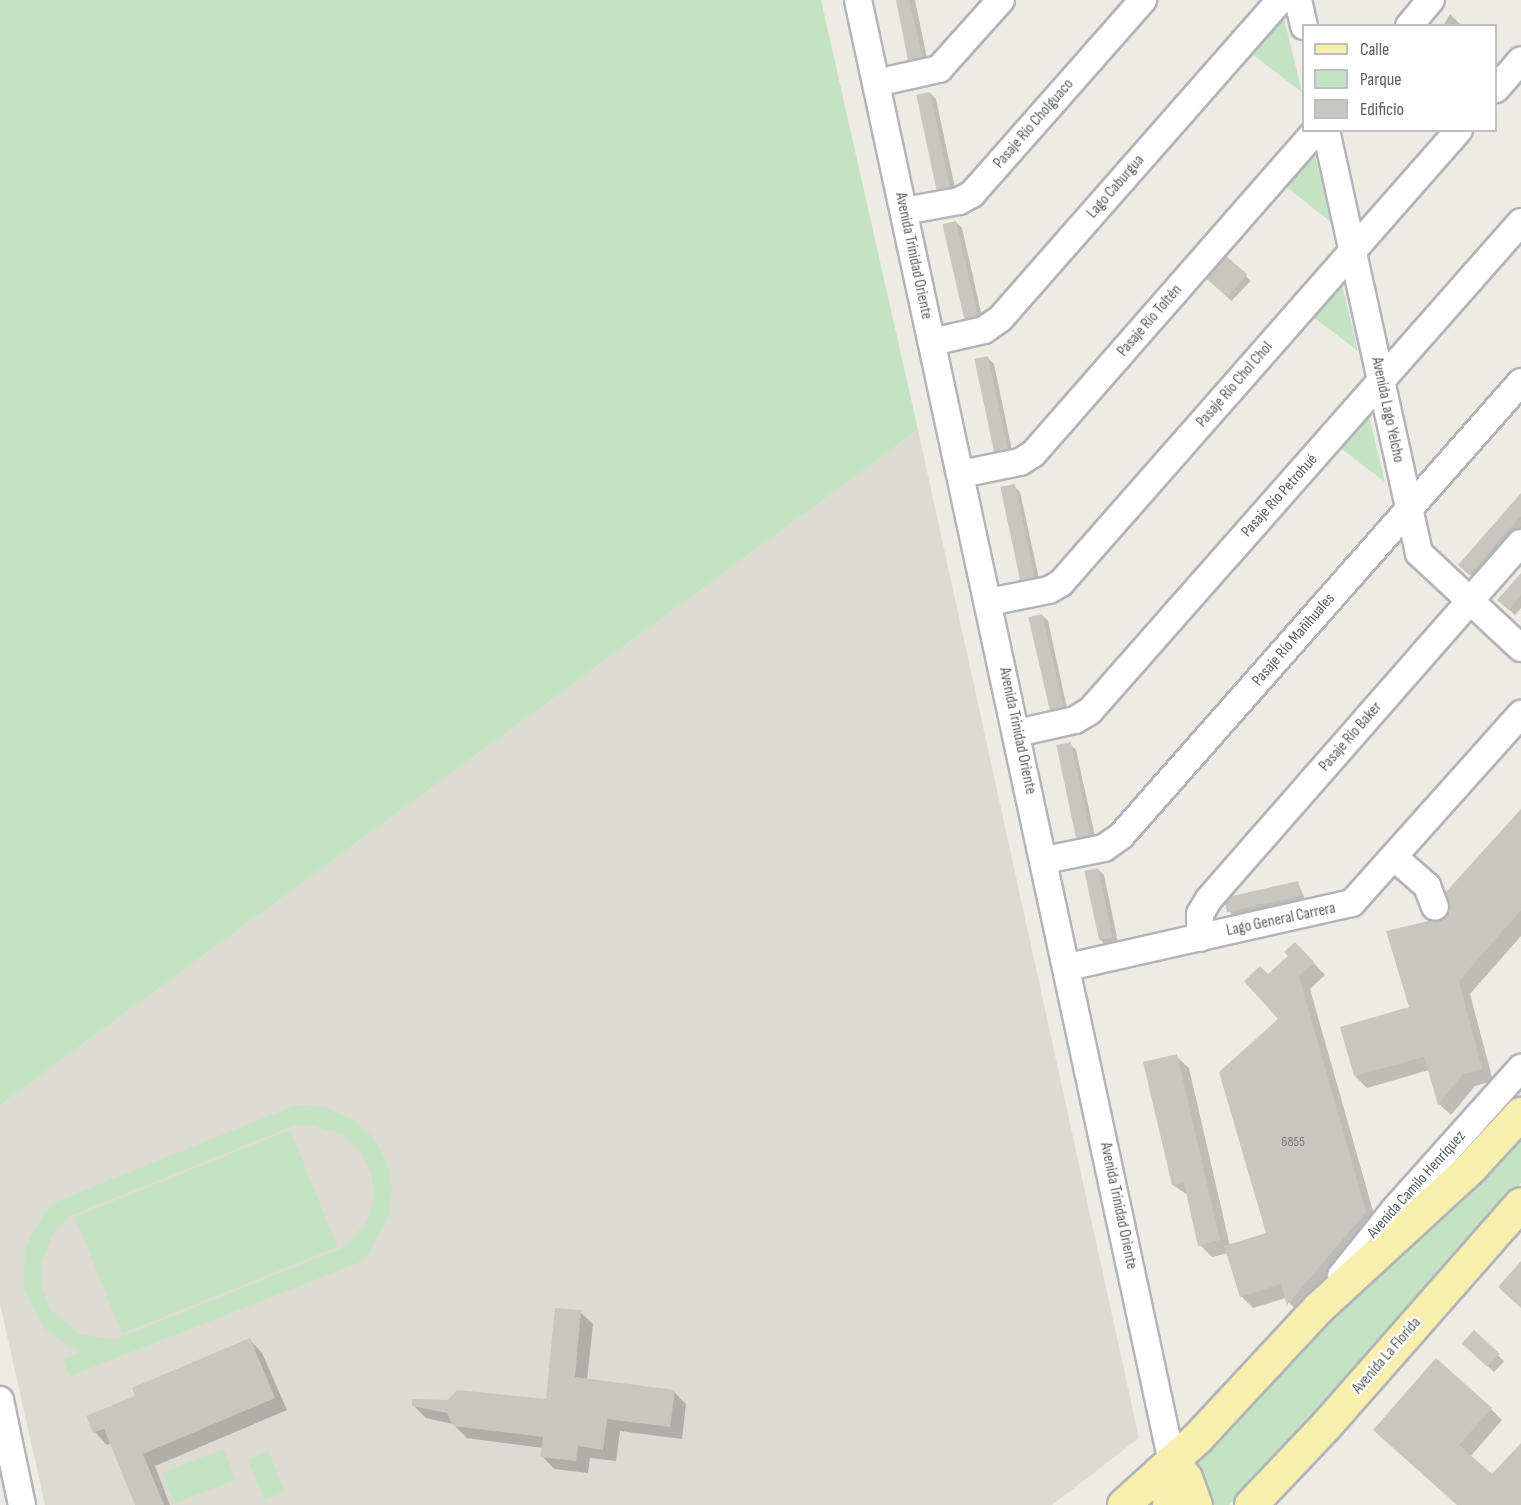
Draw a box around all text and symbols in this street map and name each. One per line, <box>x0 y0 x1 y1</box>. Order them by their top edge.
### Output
legend <box>1302 24 1497 132</box>
text: Calle <box>1360 39 1389 60</box>
text: Parque <box>1360 69 1401 90</box>
street label: Pasaje Río Cholguaco <box>990 75 1078 173</box>
text: Edificio <box>1360 99 1404 120</box>
street label: Lago Caburgua <box>1083 151 1149 223</box>
street label: Avenida Trinidad Oriente <box>890 191 936 321</box>
street label: Pasaje Río Toltén <box>1114 281 1186 361</box>
street label: Pasaje Río Chol Chol <box>1193 338 1277 432</box>
street label: Avenida Lago Yelcho <box>1366 356 1408 464</box>
street label: Pasaje Río Petrohué <box>1238 451 1322 541</box>
street label: Pasaje Río Mañihuales <box>1249 590 1339 690</box>
street label: Avenida Trinidad Oriente <box>994 666 1040 796</box>
street label: Pasaje Río Baker <box>1315 698 1387 776</box>
street label: Lago General Carrera <box>1225 899 1337 941</box>
street label: Avenida Camilo Henríquez <box>1364 1127 1470 1243</box>
house number: 6855 <box>1281 1134 1305 1150</box>
street label: Avenida Trinidad Oriente <box>1095 1141 1141 1271</box>
street label: Avenida La Florida <box>1349 1314 1425 1398</box>

